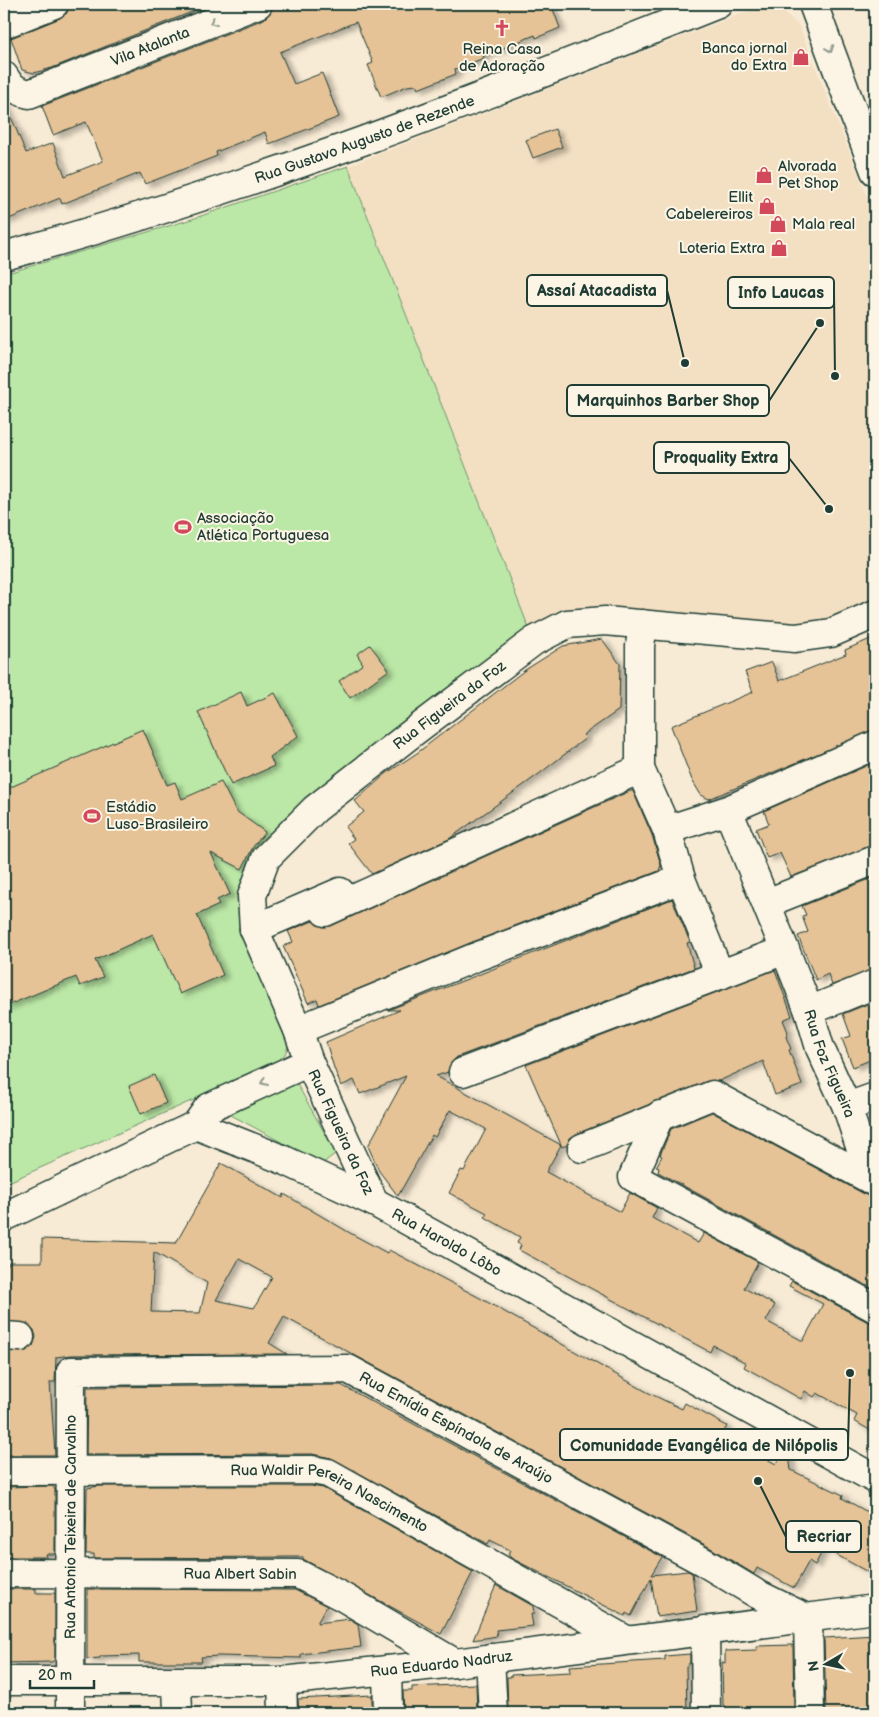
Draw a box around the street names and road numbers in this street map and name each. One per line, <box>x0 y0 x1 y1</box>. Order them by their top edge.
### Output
street label: Vila Atalanta <box>108 23 193 71</box>
street label: Rua Gustavo Augusto de Rezende <box>252 91 477 188</box>
street label: Rua Figueira da Foz <box>389 656 510 754</box>
street label: Rua Foz Figueira <box>799 1007 859 1120</box>
street label: Rua Figueira da Foz <box>303 1066 378 1199</box>
street label: Rua Haroldo Lôbo <box>388 1205 505 1281</box>
street label: Rua Emídia Espíndola de Araújo <box>356 1368 556 1488</box>
street label: Rua Antonio Teixeira de Carvalho <box>61 1415 81 1639</box>
street label: Rua Waldir Pereira Nascimento <box>230 1461 431 1537</box>
street label: Rua Albert Sabin <box>183 1565 297 1584</box>
street label: Rua Eduardo Nadruz <box>369 1647 514 1682</box>

